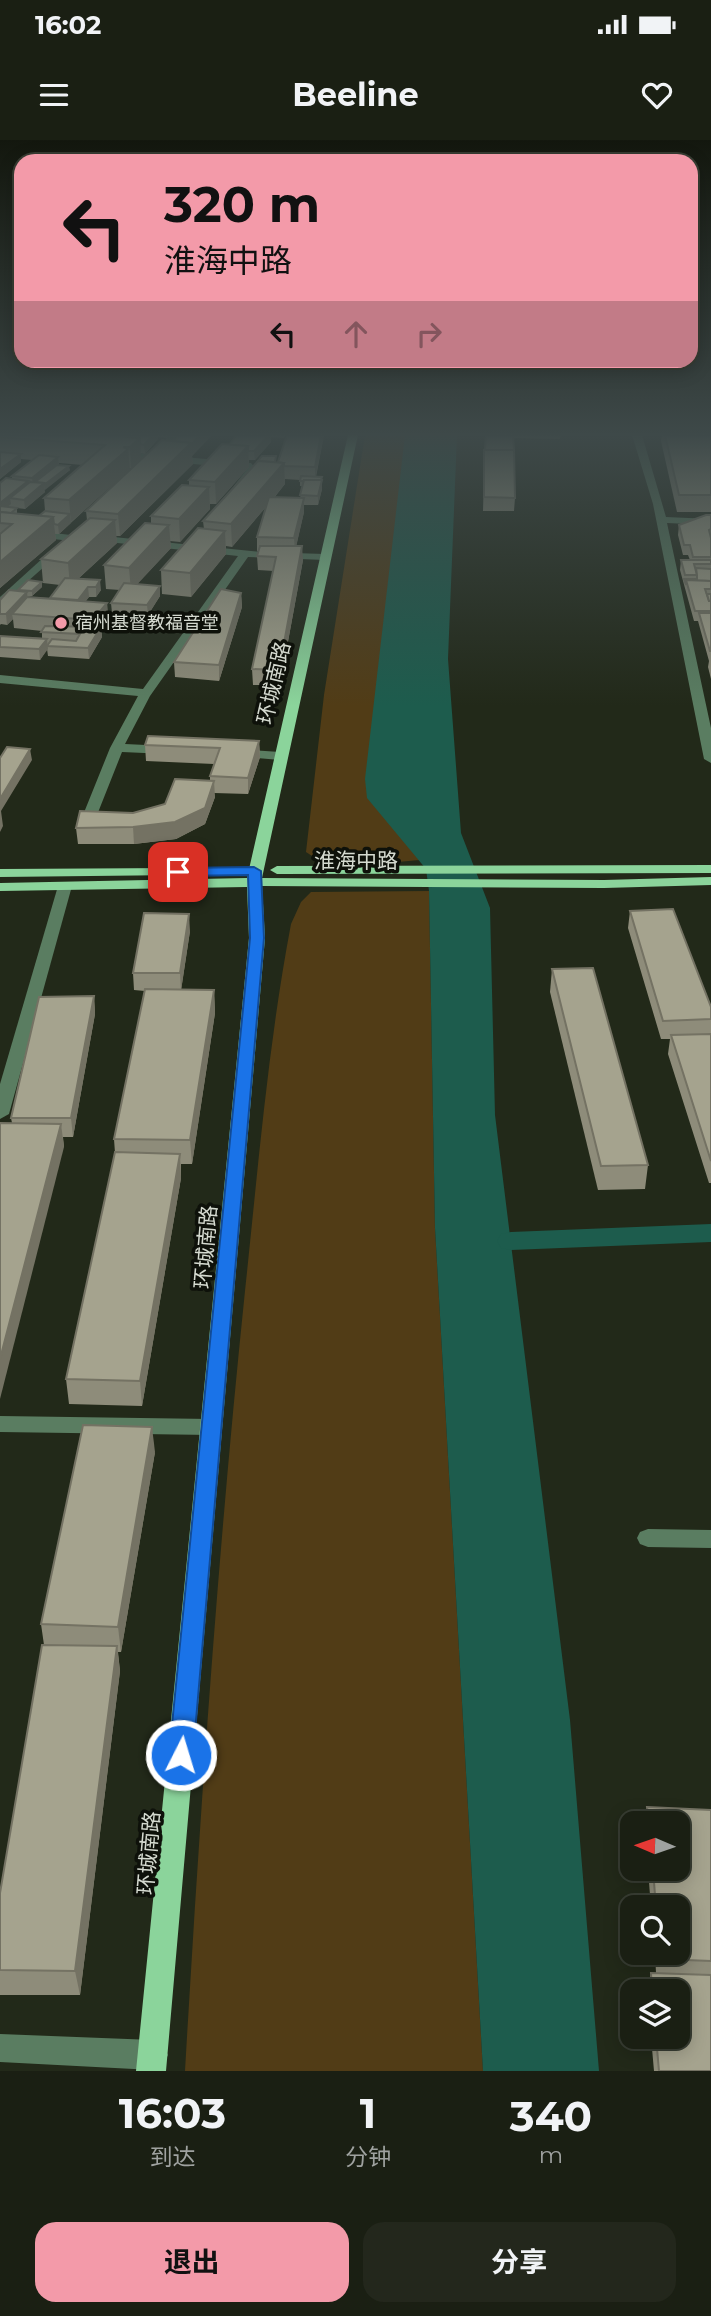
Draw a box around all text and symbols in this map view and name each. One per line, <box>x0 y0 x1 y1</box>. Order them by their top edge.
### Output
text: 16:02 <box>35 9 101 41</box>
text: Beeline <box>292 75 419 114</box>
icon: menu <box>35 76 73 114</box>
icon: heart <box>638 76 676 114</box>
text: 320 m <box>164 175 320 234</box>
icon: left <box>49 182 140 273</box>
text: 淮海中路 <box>164 241 292 280</box>
icon: left <box>264 315 302 353</box>
icon: ahead <box>337 315 375 353</box>
icon: right <box>410 315 448 353</box>
place label: 宿州基督教福音堂 <box>75 612 219 634</box>
marker: 宿州基督教福音堂 <box>53 615 69 631</box>
street label: 环城南路 <box>252 639 295 727</box>
pin <box>148 842 208 902</box>
street label: 淮海中路 <box>314 848 398 873</box>
icon: arrive <box>159 853 197 891</box>
street label: 环城南路 <box>189 1204 222 1290</box>
position arrow <box>144 1718 218 1792</box>
street label: 环城南路 <box>132 1810 165 1896</box>
north arrow <box>620 1811 690 1881</box>
map controls <box>620 1811 690 2049</box>
button: search <box>620 1895 690 1965</box>
button: layers <box>620 1979 690 2049</box>
text: 16:03 <box>119 2087 226 2139</box>
text: 1 <box>360 2087 376 2139</box>
text: 340 <box>510 2090 592 2142</box>
text: m <box>539 2141 563 2169</box>
text: 到达 <box>149 2143 195 2171</box>
text: 分钟 <box>345 2143 391 2171</box>
button: 退出 <box>35 2222 349 2302</box>
button: 分享 <box>363 2222 676 2302</box>

